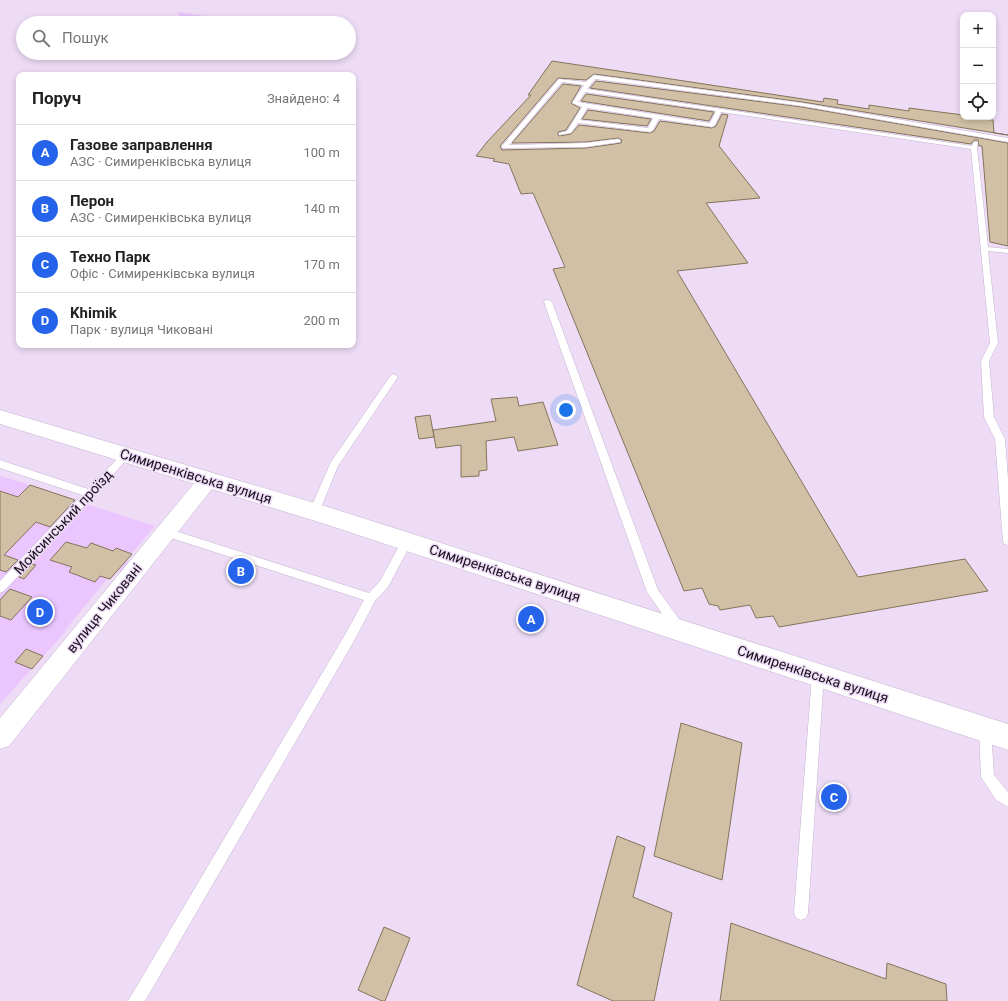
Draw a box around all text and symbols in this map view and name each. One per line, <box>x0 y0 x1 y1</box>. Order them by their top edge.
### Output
map controls <box>960 12 996 120</box>
button: + <box>960 12 996 48</box>
search box <box>16 16 356 60</box>
icon: search <box>30 27 52 49</box>
text: Пошук <box>62 29 109 47</box>
button: − <box>960 48 996 84</box>
button: locate <box>960 84 996 120</box>
text: Поруч <box>32 88 81 108</box>
text: Знайдено: 4 <box>267 91 340 106</box>
text: Газове заправлення <box>70 136 213 154</box>
text: A <box>41 145 49 160</box>
text: 100 m <box>303 145 340 160</box>
text: АЗС · Симиренківська вулиця <box>70 154 251 169</box>
text: Перон <box>70 192 114 210</box>
text: B <box>41 201 49 216</box>
text: 140 m <box>303 201 340 216</box>
text: АЗС · Симиренківська вулиця <box>70 210 251 225</box>
text: Техно Парк <box>70 248 151 266</box>
text: C <box>41 257 49 272</box>
text: 170 m <box>303 257 340 272</box>
text: Офіс · Симиренківська вулиця <box>70 266 255 281</box>
text: Khimik <box>70 304 117 322</box>
text: D <box>41 313 49 328</box>
text: 200 m <box>303 313 340 328</box>
text: Парк · вулиця Чиковані <box>70 322 213 337</box>
your location <box>556 400 576 420</box>
street label: Симиренківська вулиця <box>118 445 274 507</box>
street label: Мойсинський проїзд <box>10 466 116 578</box>
street label: Симиренківська вулиця <box>427 541 583 605</box>
pin: B <box>228 556 254 586</box>
street label: вулиця Чиковані <box>63 560 145 656</box>
pin: D <box>27 597 53 627</box>
pin: A <box>518 604 544 634</box>
street label: Симиренківська вулиця <box>735 642 891 706</box>
pin: C <box>821 782 847 812</box>

